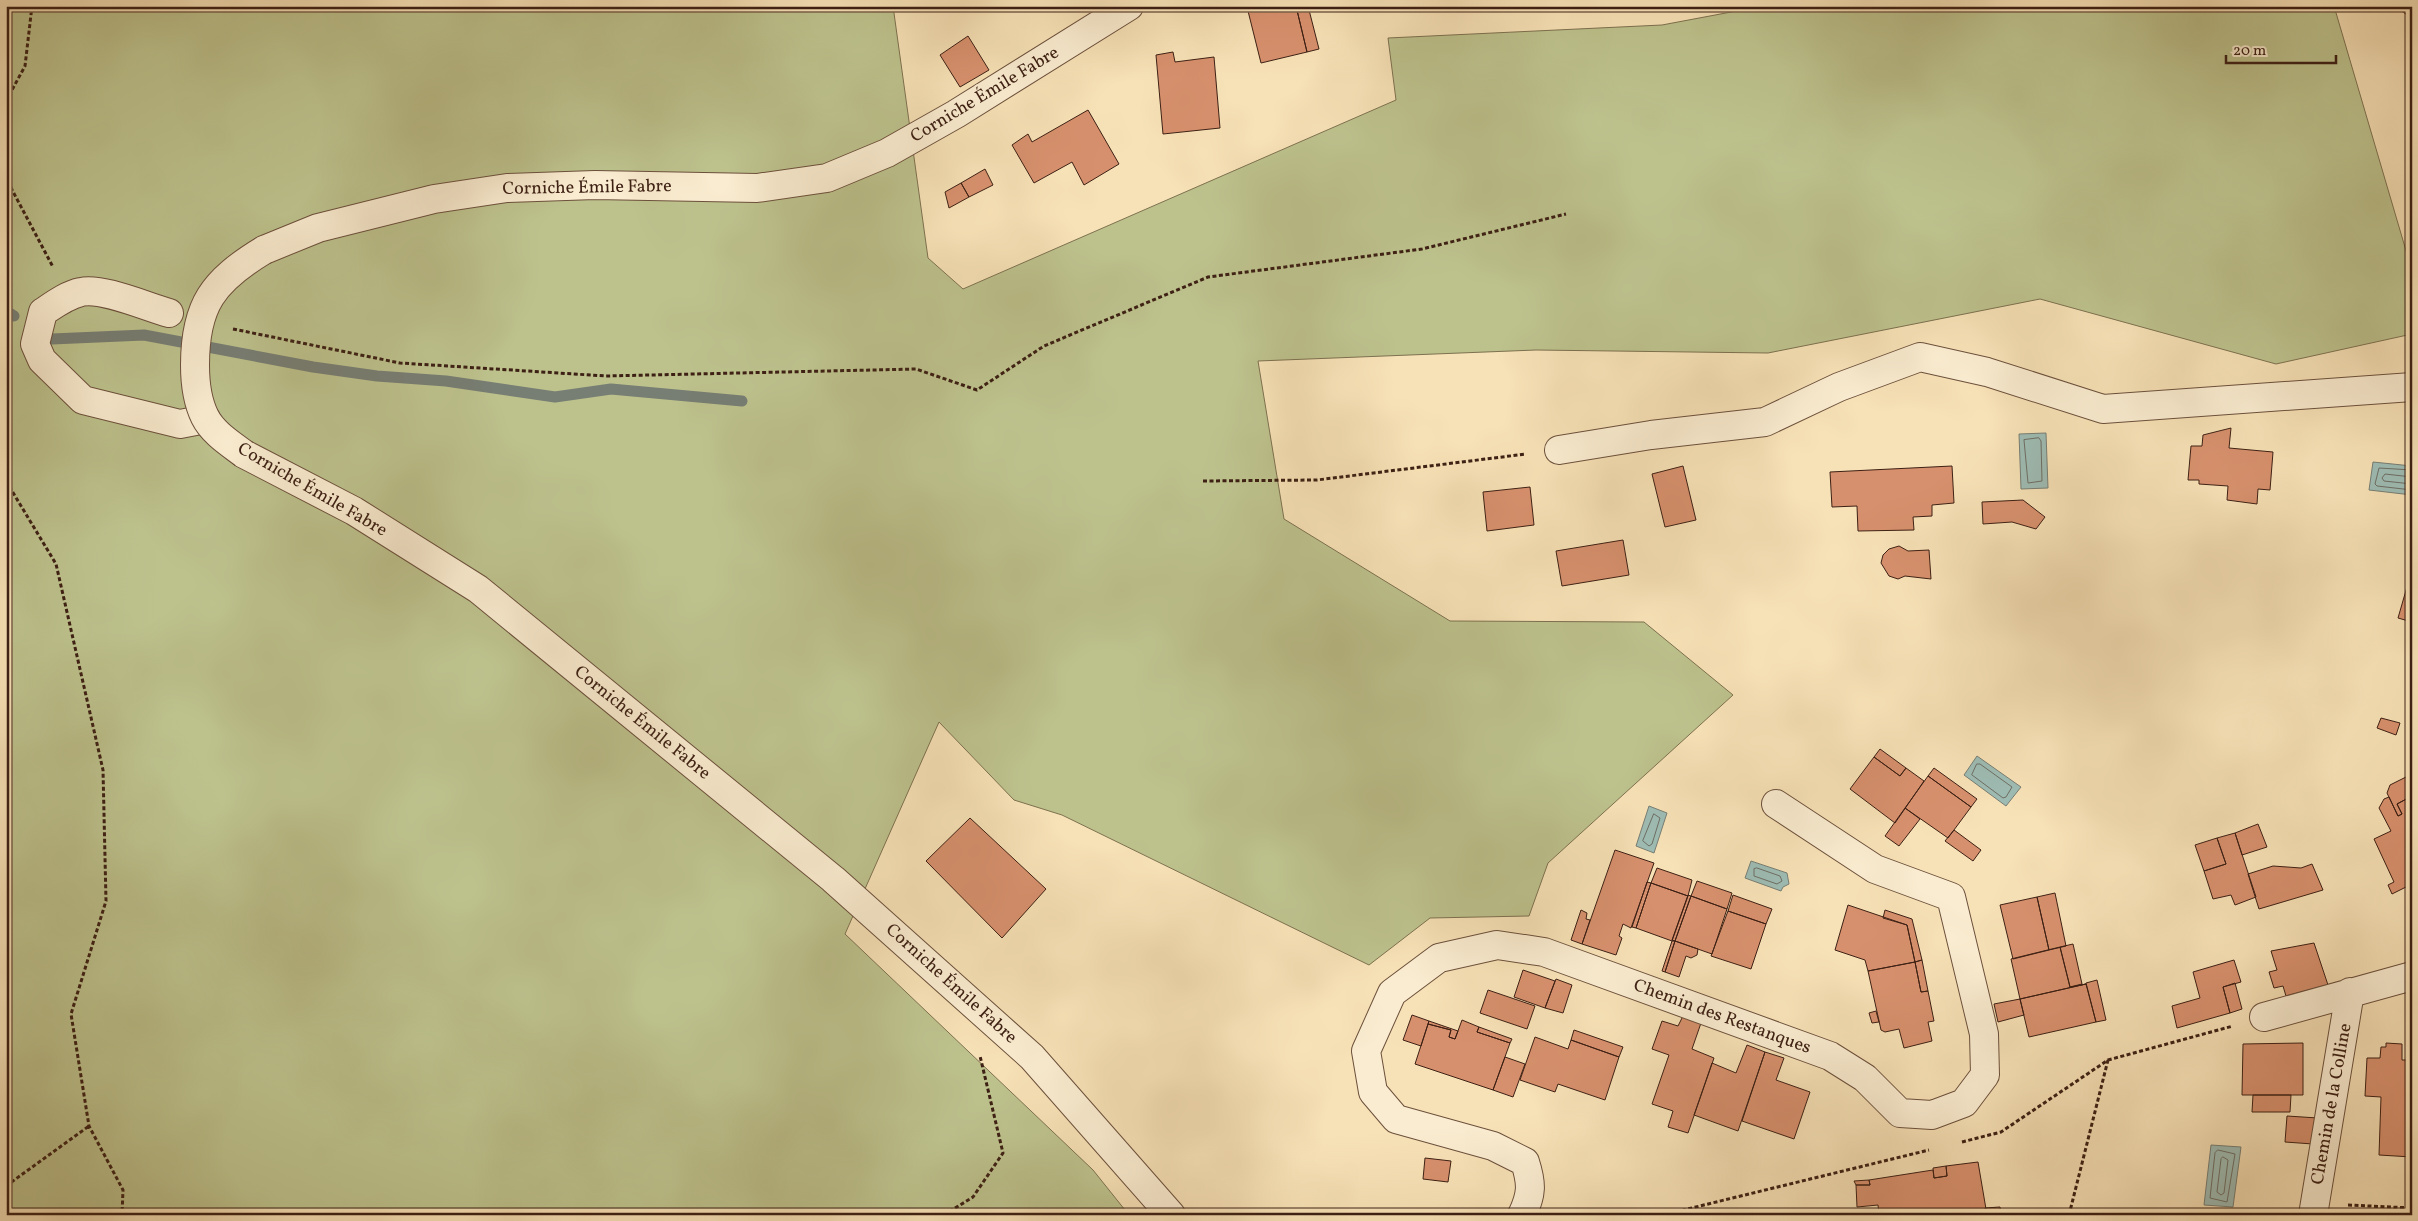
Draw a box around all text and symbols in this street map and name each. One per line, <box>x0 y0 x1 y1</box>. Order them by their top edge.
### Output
scale bar <box>2226 32 2336 64</box>
street label: Corniche Émile Fabre <box>906 41 1064 149</box>
text: 20 m <box>2233 41 2266 62</box>
street label: Corniche Émile Fabre <box>502 174 672 202</box>
street label: Corniche Émile Fabre <box>232 437 392 543</box>
street label: Corniche Émile Fabre <box>568 660 716 786</box>
street label: Corniche Émile Fabre <box>880 918 1022 1050</box>
street label: Chemin des Restanques <box>1630 973 1814 1061</box>
street label: Chemin de la Colline <box>2305 1021 2359 1187</box>

